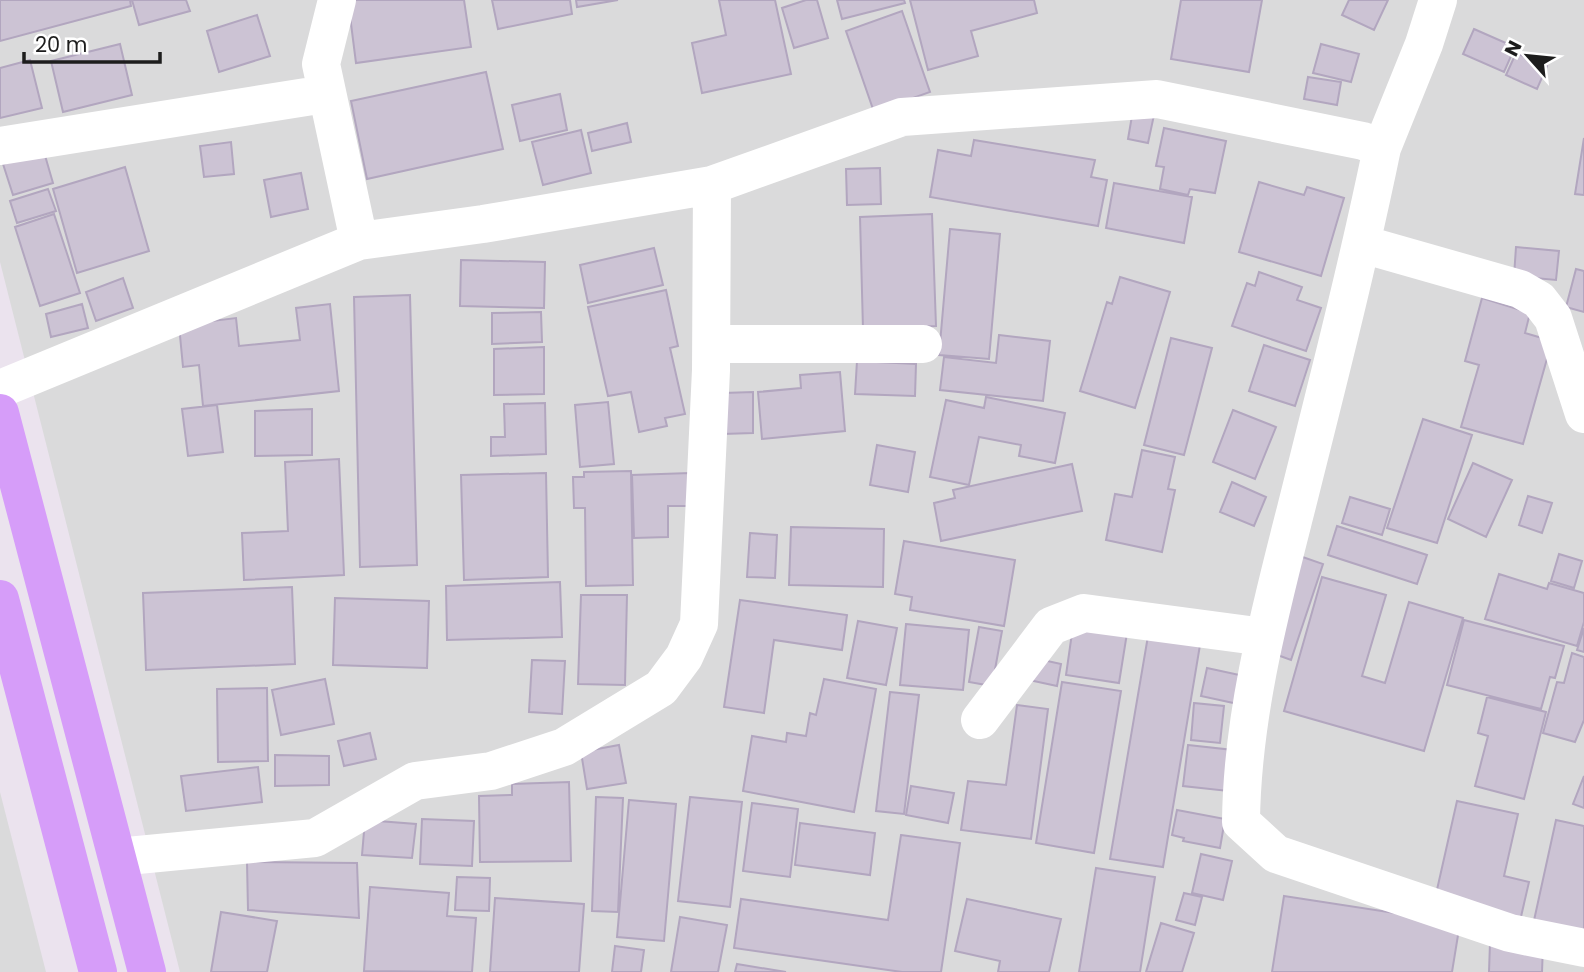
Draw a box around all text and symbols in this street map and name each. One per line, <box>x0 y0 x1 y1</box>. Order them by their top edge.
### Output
scale bar <box>24 21 161 65</box>
north arrow <box>1493 21 1563 91</box>
text: 20 m <box>35 30 88 59</box>
text: N <box>1498 36 1529 61</box>

